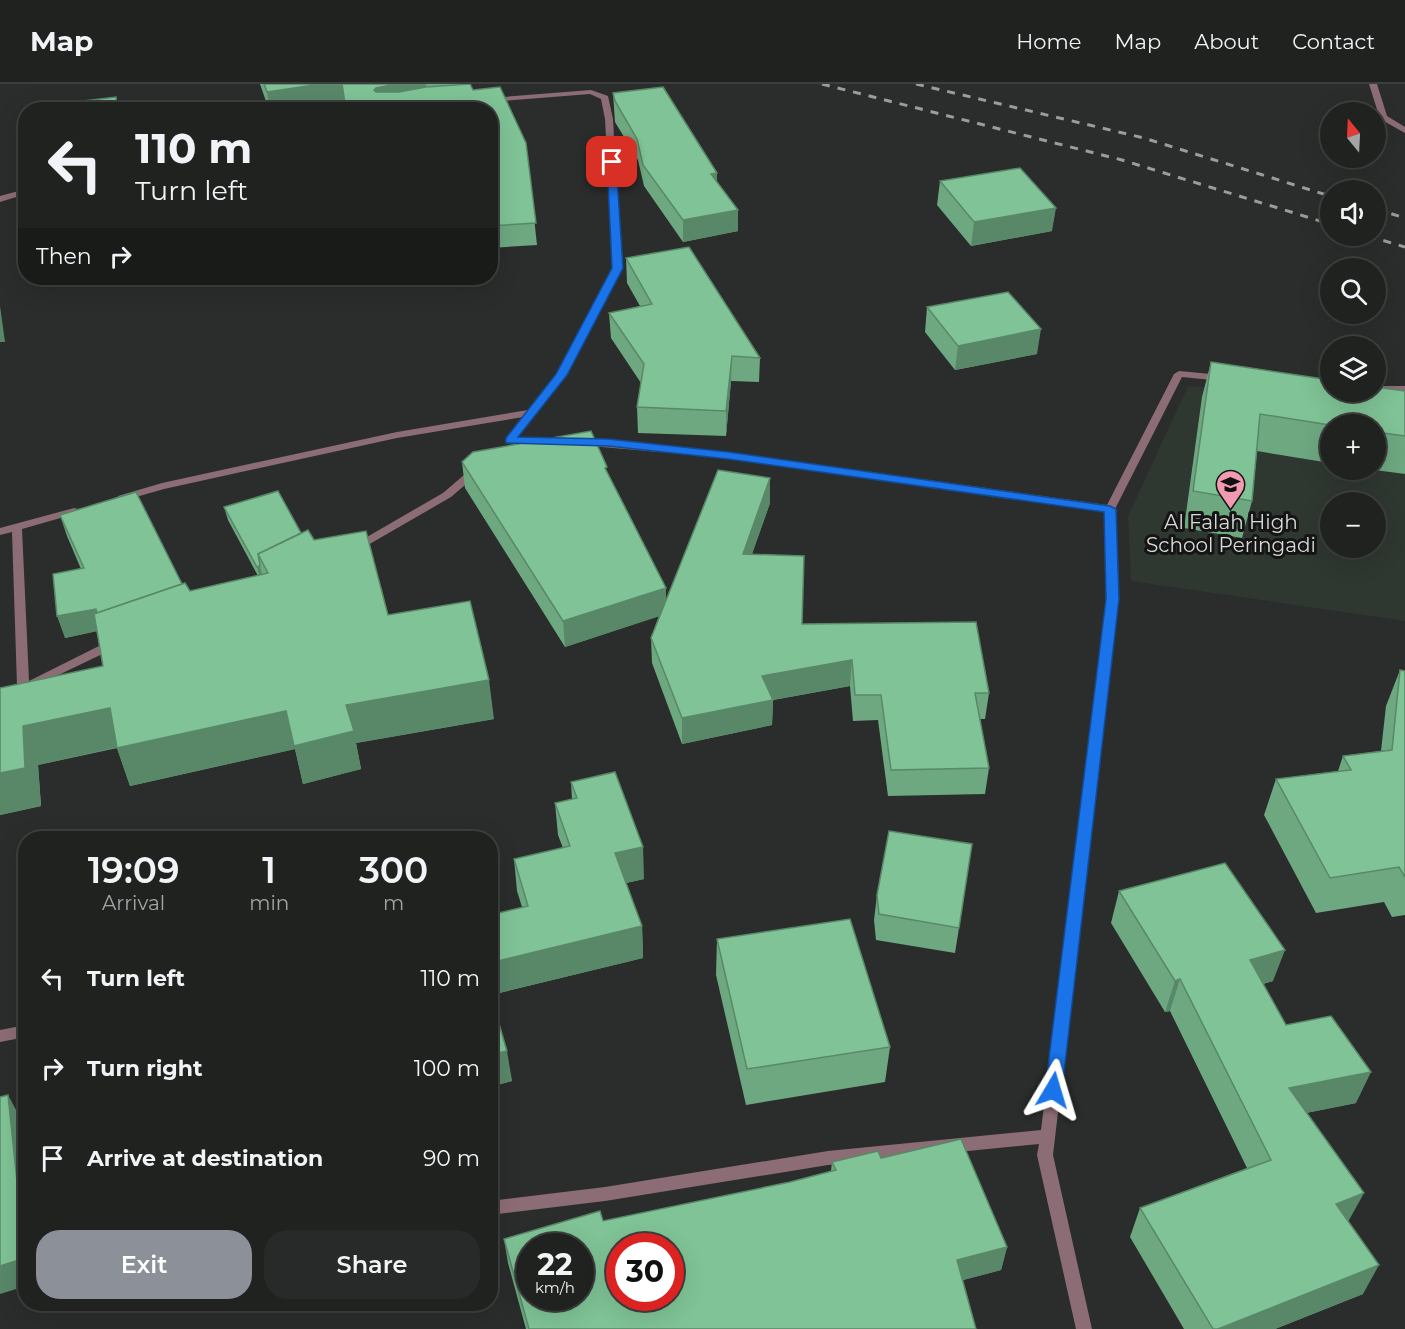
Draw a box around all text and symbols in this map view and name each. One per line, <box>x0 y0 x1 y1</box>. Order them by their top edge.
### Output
text: Map <box>30 24 93 58</box>
text: Home <box>1016 29 1081 54</box>
text: Map <box>1114 29 1161 54</box>
text: About <box>1194 29 1259 54</box>
text: Contact <box>1292 29 1375 54</box>
north arrow <box>1320 102 1386 168</box>
map controls <box>1320 102 1386 558</box>
text: 110 m <box>135 122 252 174</box>
icon: left <box>36 126 114 204</box>
pin <box>586 136 637 187</box>
icon: arrive <box>595 145 628 178</box>
text: Turn left <box>135 174 248 207</box>
button: sound <box>1320 180 1386 246</box>
icon: right <box>104 240 137 273</box>
text: Then <box>36 243 92 270</box>
button: search <box>1320 258 1386 324</box>
button: layers <box>1320 336 1386 402</box>
button: + <box>1320 414 1386 480</box>
school or university icon: Al Falah High School Peringadi <box>1215 468 1247 510</box>
button: − <box>1320 492 1386 558</box>
place label: Al Falah High School Peringadi <box>1146 510 1316 557</box>
text: 19:09 <box>88 848 180 892</box>
text: 1 <box>262 848 276 892</box>
text: 300 <box>359 848 428 892</box>
text: Arrival <box>102 891 165 915</box>
text: min <box>249 891 289 915</box>
text: m <box>383 891 404 915</box>
icon: left <box>36 962 69 995</box>
text: Turn left <box>87 965 185 992</box>
text: 110 m <box>420 965 480 992</box>
icon: right <box>36 1052 69 1085</box>
text: Turn right <box>87 1055 202 1082</box>
text: 100 m <box>414 1055 480 1082</box>
position arrow <box>1021 1058 1085 1122</box>
icon: arrive <box>36 1142 69 1175</box>
text: Arrive at destination <box>87 1145 323 1172</box>
text: 90 m <box>423 1145 480 1172</box>
button: Exit <box>36 1230 252 1299</box>
button: Share <box>264 1230 480 1299</box>
speed limit sign: 30 <box>606 1233 684 1311</box>
text: 22 <box>537 1246 573 1283</box>
text: km/h <box>535 1278 575 1297</box>

